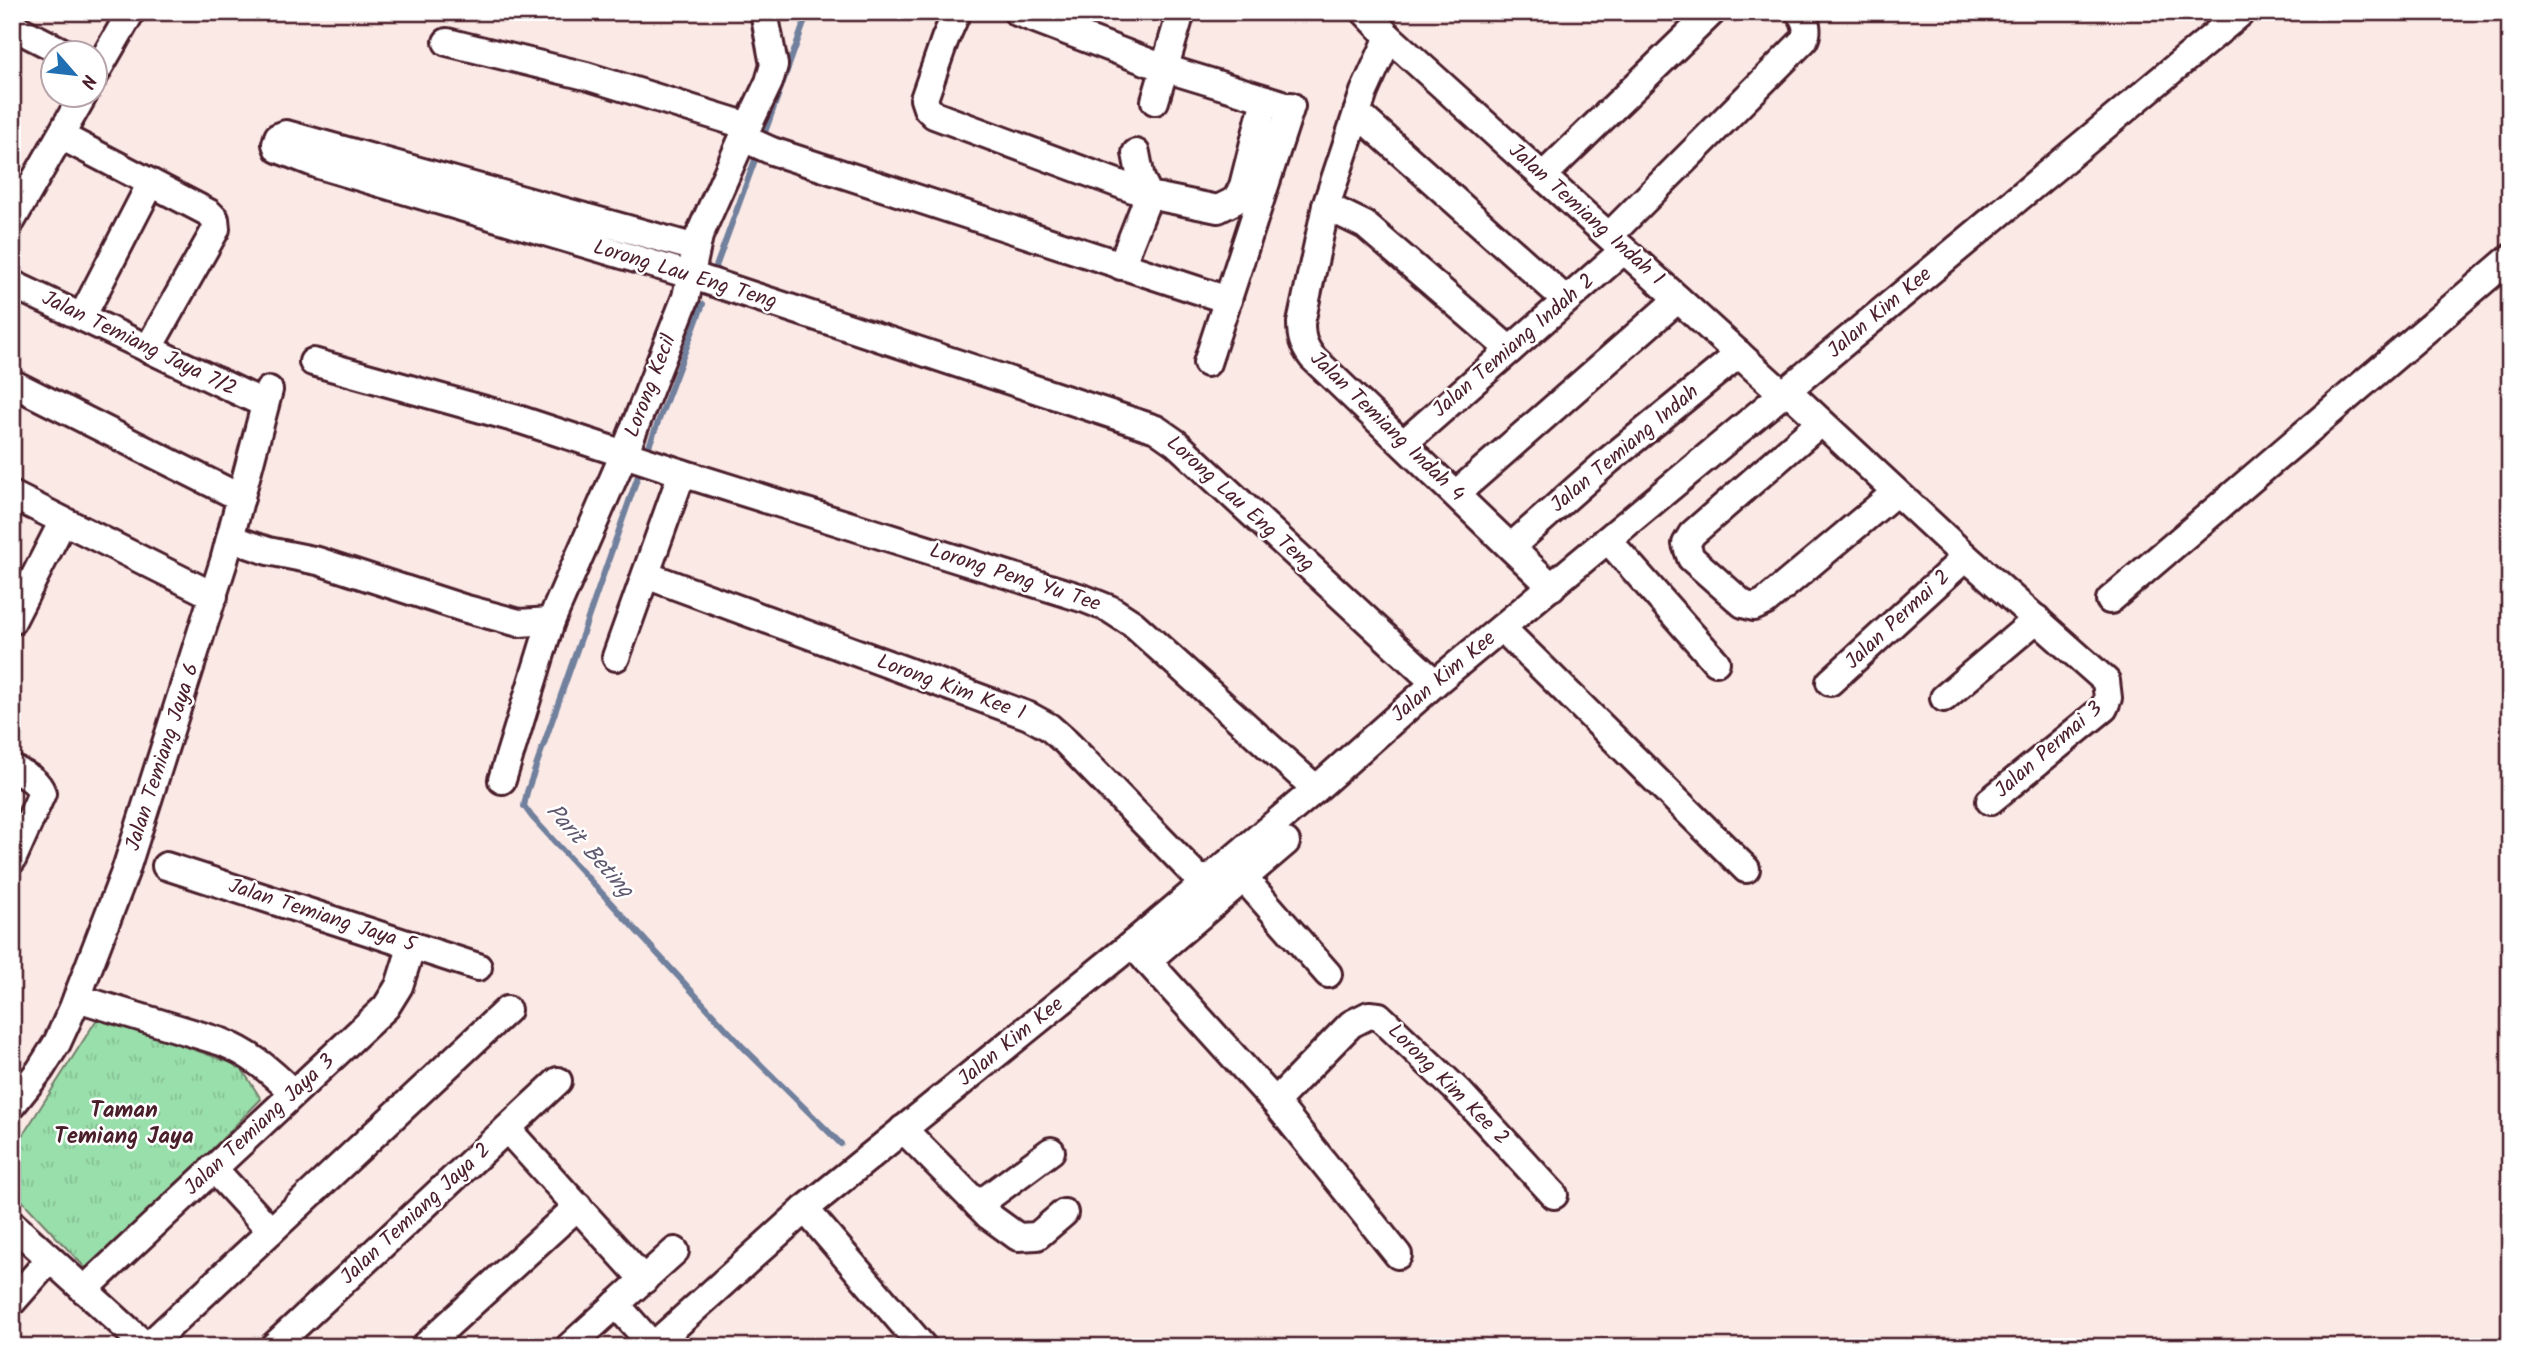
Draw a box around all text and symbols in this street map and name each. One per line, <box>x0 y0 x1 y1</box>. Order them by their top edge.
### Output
north arrow <box>38 38 108 108</box>
text: N <box>71 69 103 93</box>
street label: Jalan Temiang Indah 1 <box>1500 136 1672 294</box>
street label: Lorong Lau Eng Teng <box>589 231 781 319</box>
street label: Jalan Kim Kee <box>1820 259 1940 367</box>
street label: Jalan Temiang Indah 2 <box>1425 266 1603 426</box>
street label: Jalan Temiang Jaya 7/2 <box>36 282 242 406</box>
street label: Lorong Kecil <box>616 329 686 443</box>
street label: Jalan Temiang Indah 4 <box>1302 344 1472 510</box>
street label: Jalan Temiang Indah <box>1543 377 1707 521</box>
street label: Lorong Lau Eng Teng <box>1158 428 1322 580</box>
street label: Lorong Peng Yu Tee <box>925 535 1105 621</box>
street label: Jalan Permai 2 <box>1838 562 1958 678</box>
street label: Jalan Kim Kee <box>1384 623 1504 731</box>
street label: Lorong Kim Kee 1 <box>872 646 1030 730</box>
street label: Jalan Temiang Jaya 6 <box>117 659 209 855</box>
street label: Jalan Permai 3 <box>1988 694 2110 806</box>
water label: Parit Beting <box>536 795 643 908</box>
street label: Jalan Temiang Jaya 5 <box>224 870 422 962</box>
street label: Jalan Kim Kee <box>951 989 1072 1095</box>
street label: Lorong Kim Kee 2 <box>1379 1016 1517 1154</box>
street label: Jalan Temiang Jaya 3 <box>177 1046 343 1204</box>
district label: Taman Temiang Jaya <box>54 1093 194 1155</box>
street label: Jalan Temiang Jaya 2 <box>333 1135 499 1293</box>

